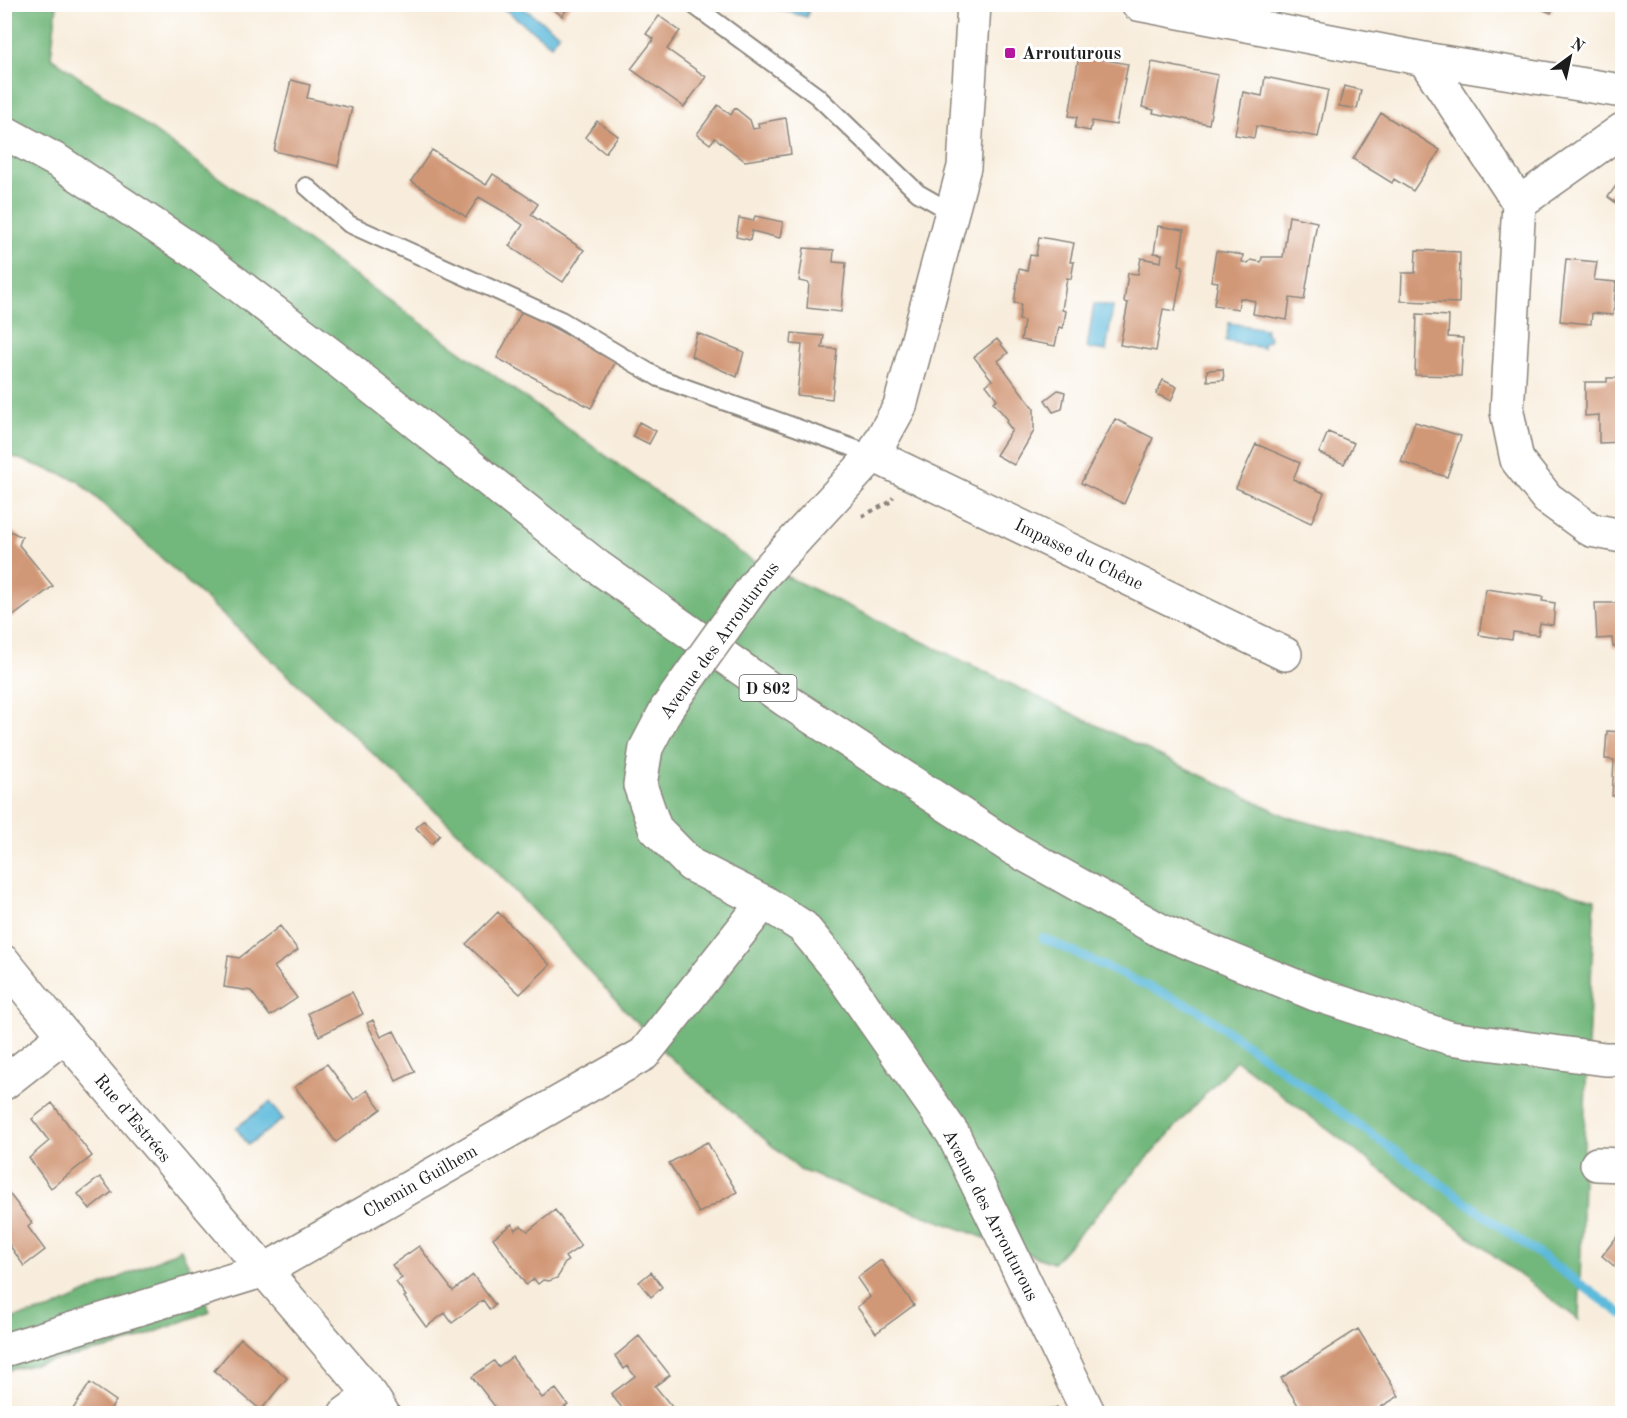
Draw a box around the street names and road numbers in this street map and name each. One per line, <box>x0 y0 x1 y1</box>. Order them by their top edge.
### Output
street label: Impasse du Chêne <box>1011 516 1146 594</box>
street label: Avenue des Arrouturous <box>657 559 783 723</box>
road number: D 802 <box>740 675 796 701</box>
street label: Rue d’Estrées <box>90 1071 174 1166</box>
street label: Avenue des Arrouturous <box>939 1127 1041 1304</box>
street label: Chemin Guilhem <box>360 1142 481 1222</box>

